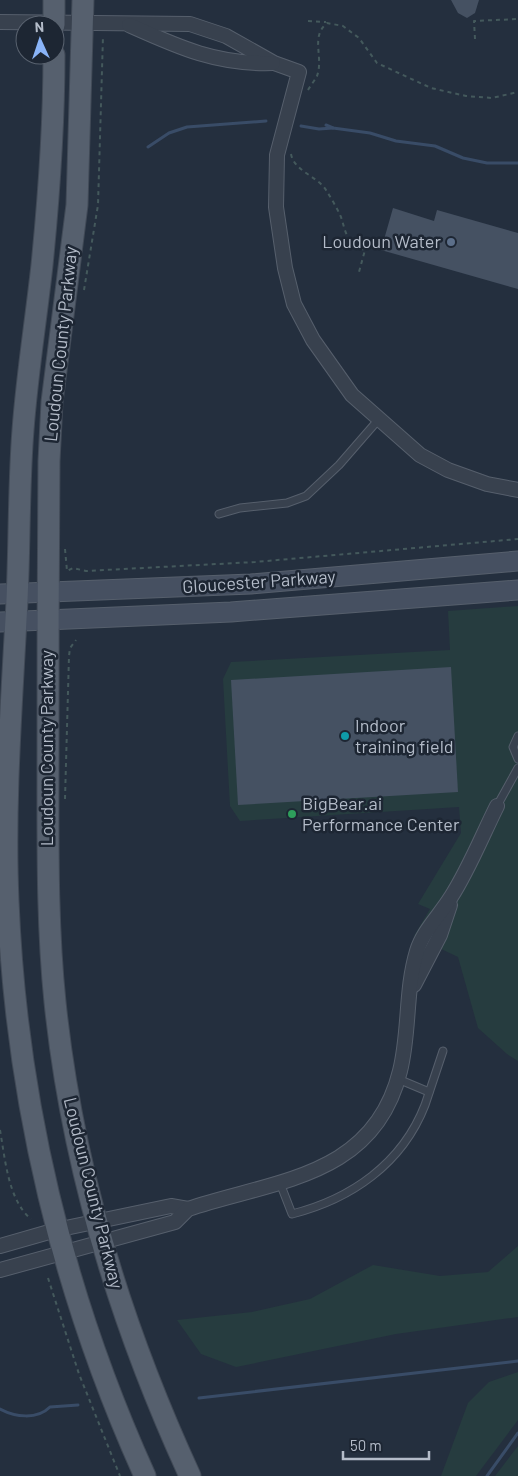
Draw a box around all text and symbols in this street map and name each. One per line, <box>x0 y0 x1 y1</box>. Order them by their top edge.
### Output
north arrow <box>15 15 65 65</box>
text: N <box>34 18 44 35</box>
place label: Loudoun Water <box>322 230 441 252</box>
marker: Loudoun Water <box>445 236 457 248</box>
street label: Loudoun County Parkway <box>39 245 81 443</box>
street label: Gloucester Parkway <box>182 565 336 597</box>
street label: Loudoun County Parkway <box>35 650 57 846</box>
place label: Indoor training field <box>355 714 454 757</box>
marker: Indoor training field <box>339 730 351 742</box>
place label: BigBear.ai Performance Center <box>302 792 460 835</box>
marker: BigBear.ai Performance Center <box>286 808 298 820</box>
street label: Loudoun County Parkway <box>60 1095 128 1291</box>
scale bar <box>343 1428 429 1460</box>
text: 50 m <box>350 1436 382 1454</box>

